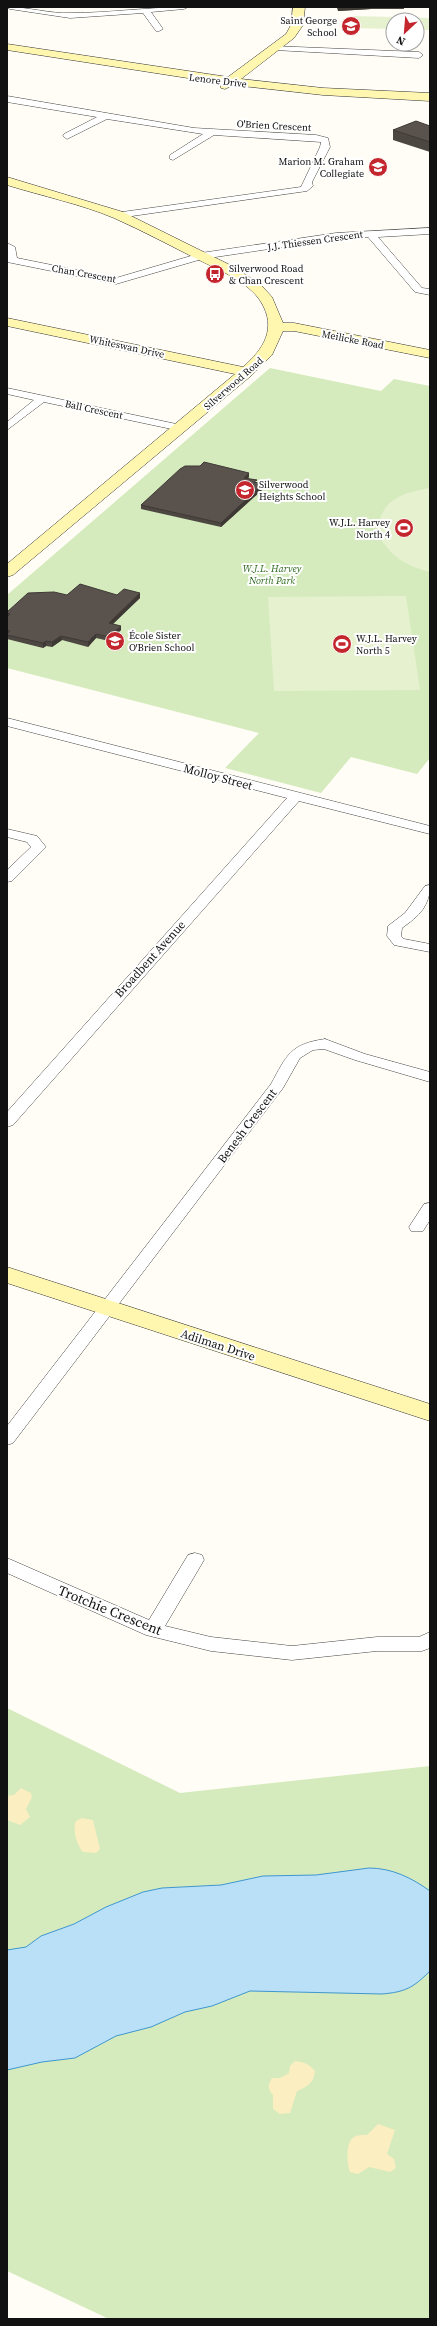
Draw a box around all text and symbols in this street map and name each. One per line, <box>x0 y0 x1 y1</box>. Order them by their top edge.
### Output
north arrow <box>385 12 425 52</box>
place label: Saint George School <box>281 14 337 39</box>
school or university icon: Saint George School <box>340 15 362 37</box>
text: N <box>394 32 408 49</box>
street label: Lenore Drive <box>188 70 248 90</box>
street label: O'Brien Crescent <box>236 117 312 134</box>
place label: Marion M. Graham Collegiate <box>279 155 364 180</box>
school or university icon: Marion M. Graham Collegiate <box>367 156 389 178</box>
street label: J.J. Thiessen Crescent <box>266 227 364 254</box>
street label: Chan Crescent <box>51 261 118 286</box>
place label: Silverwood Road & Chan Crescent <box>229 262 304 287</box>
bus stop icon: Silverwood Road & Chan Crescent <box>204 263 226 285</box>
street label: Meilicke Road <box>321 327 385 352</box>
street label: Whiteswan Drive <box>88 332 166 361</box>
street label: Silverwood Road <box>201 354 266 413</box>
street label: Ball Crescent <box>64 397 125 422</box>
place label: Silverwood Heights School <box>259 478 325 503</box>
school or university icon: Silverwood Heights School <box>234 479 256 501</box>
place label: W.J.L. Harvey North 4 <box>329 516 391 541</box>
sports icon: W.J.L. Harvey North 4 <box>393 517 415 539</box>
park label: W.J.L. Harvey North Park <box>243 562 301 587</box>
place label: École Sister O'Brien School <box>129 629 194 654</box>
school or university icon: École Sister O'Brien School <box>104 630 126 652</box>
place label: W.J.L. Harvey North 5 <box>356 632 418 657</box>
sports icon: W.J.L. Harvey North 5 <box>331 633 353 655</box>
street label: Molloy Street <box>182 760 254 794</box>
street label: Broadbent Avenue <box>111 917 189 1001</box>
street label: Benesh Crescent <box>214 1086 280 1166</box>
street label: Adilman Drive <box>179 1325 257 1365</box>
street label: Trotchie Crescent <box>55 1580 165 1640</box>

